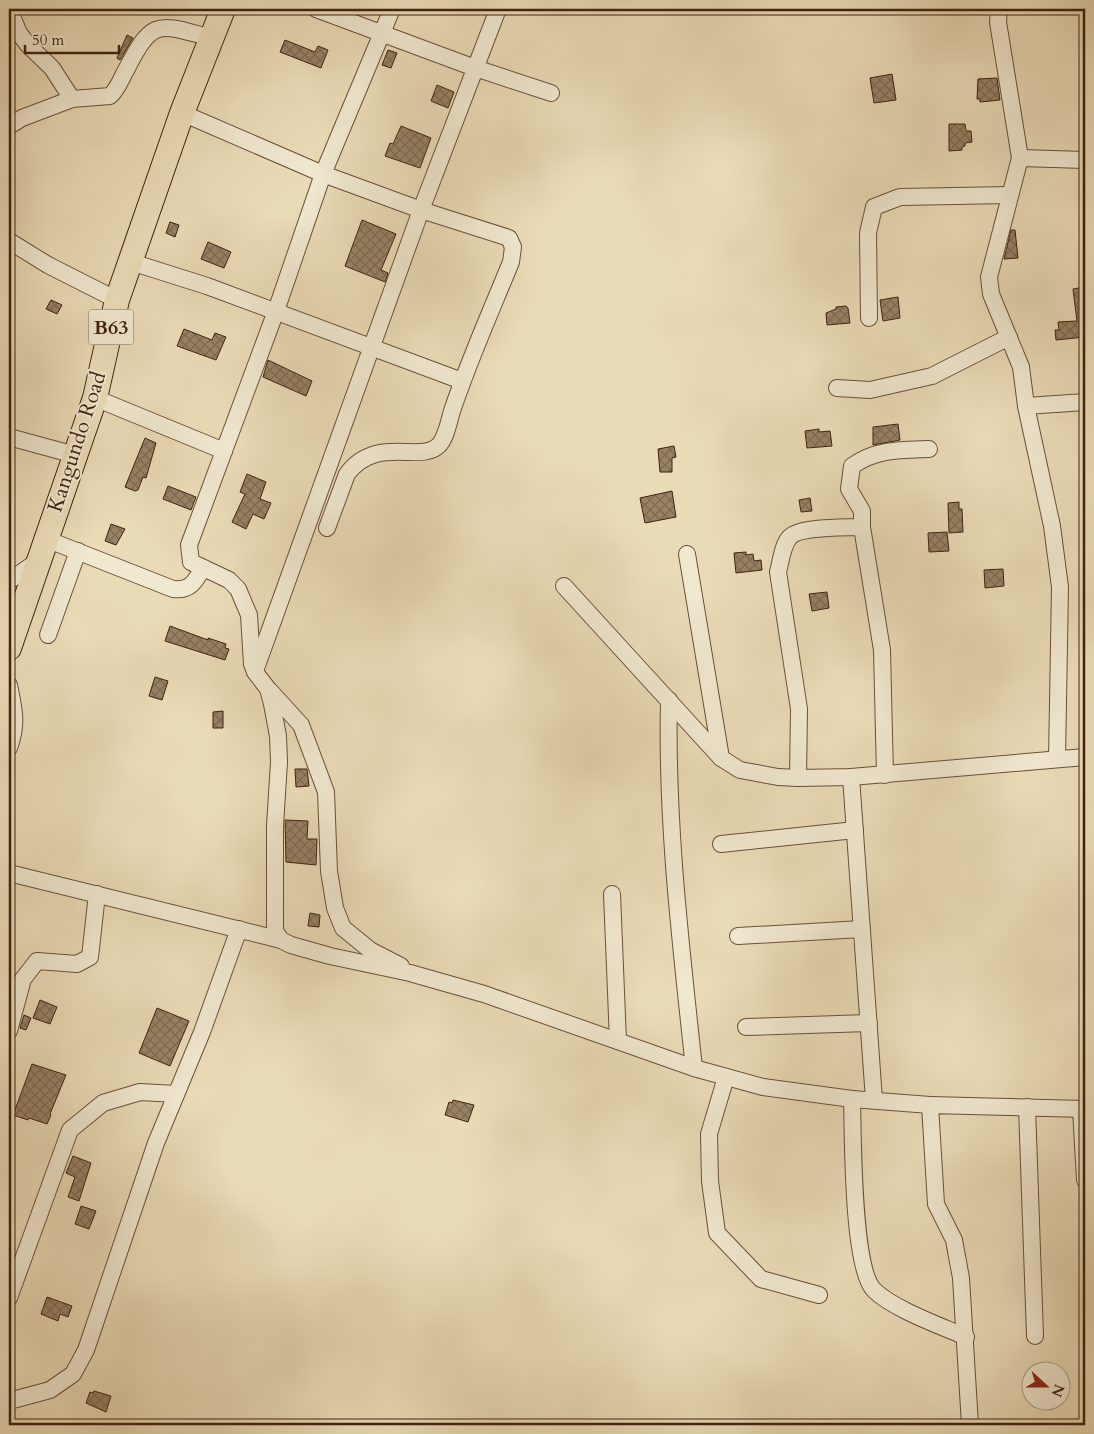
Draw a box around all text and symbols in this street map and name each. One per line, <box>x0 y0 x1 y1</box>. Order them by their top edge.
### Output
scale bar <box>25 22 119 54</box>
text: 50 m <box>32 30 64 50</box>
road number: B63 <box>88 310 134 344</box>
street label: Kangundo Road <box>41 368 113 516</box>
north arrow <box>1022 1362 1072 1412</box>
text: N <box>1047 1381 1069 1400</box>

